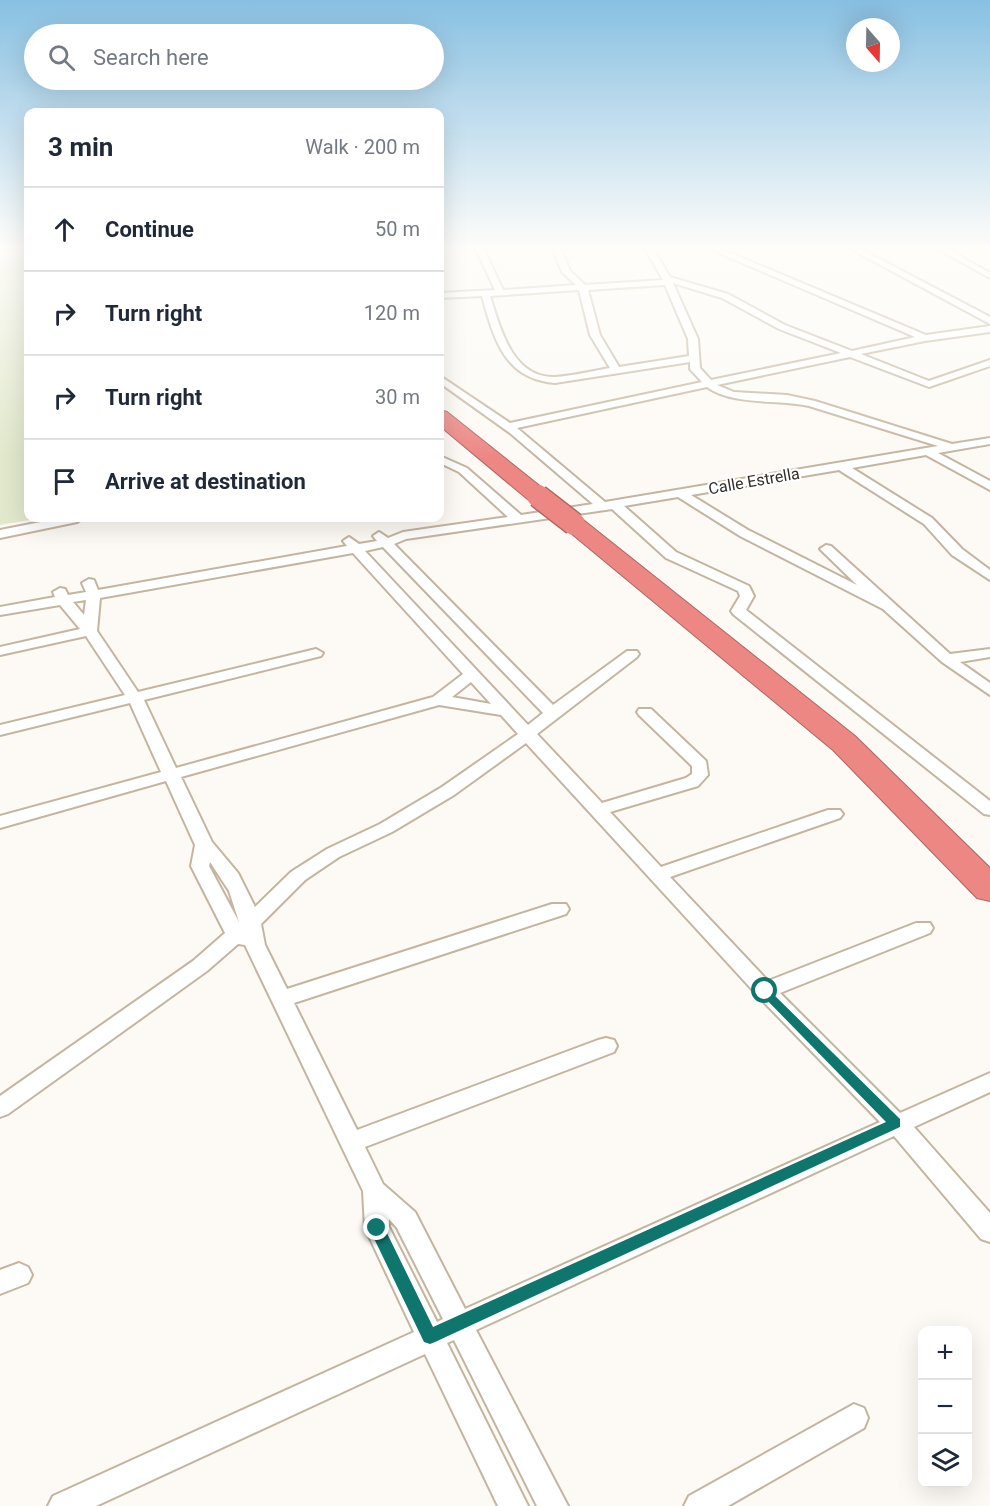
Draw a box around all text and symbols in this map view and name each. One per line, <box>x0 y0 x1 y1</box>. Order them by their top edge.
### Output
north arrow <box>846 18 900 72</box>
search box <box>24 24 444 90</box>
icon: search <box>45 41 78 74</box>
text: Search here <box>93 45 209 70</box>
text: 3 min <box>48 132 113 162</box>
text: Walk · 200 m <box>305 135 420 159</box>
icon: ahead <box>48 213 81 246</box>
text: Continue <box>105 217 194 242</box>
text: 50 m <box>375 217 420 241</box>
icon: right <box>48 297 81 330</box>
text: Turn right <box>105 301 202 326</box>
text: 120 m <box>364 301 420 325</box>
icon: right <box>48 381 81 414</box>
text: Turn right <box>105 385 202 410</box>
text: 30 m <box>375 385 420 409</box>
street label: Calle Estrella <box>707 464 801 498</box>
icon: arrive <box>48 465 81 498</box>
text: Arrive at destination <box>105 469 306 494</box>
route start <box>751 977 777 1003</box>
route end <box>363 1214 389 1240</box>
map controls <box>918 1326 972 1488</box>
button: + <box>918 1326 972 1380</box>
button: − <box>918 1380 972 1434</box>
button: layers <box>918 1434 972 1488</box>

